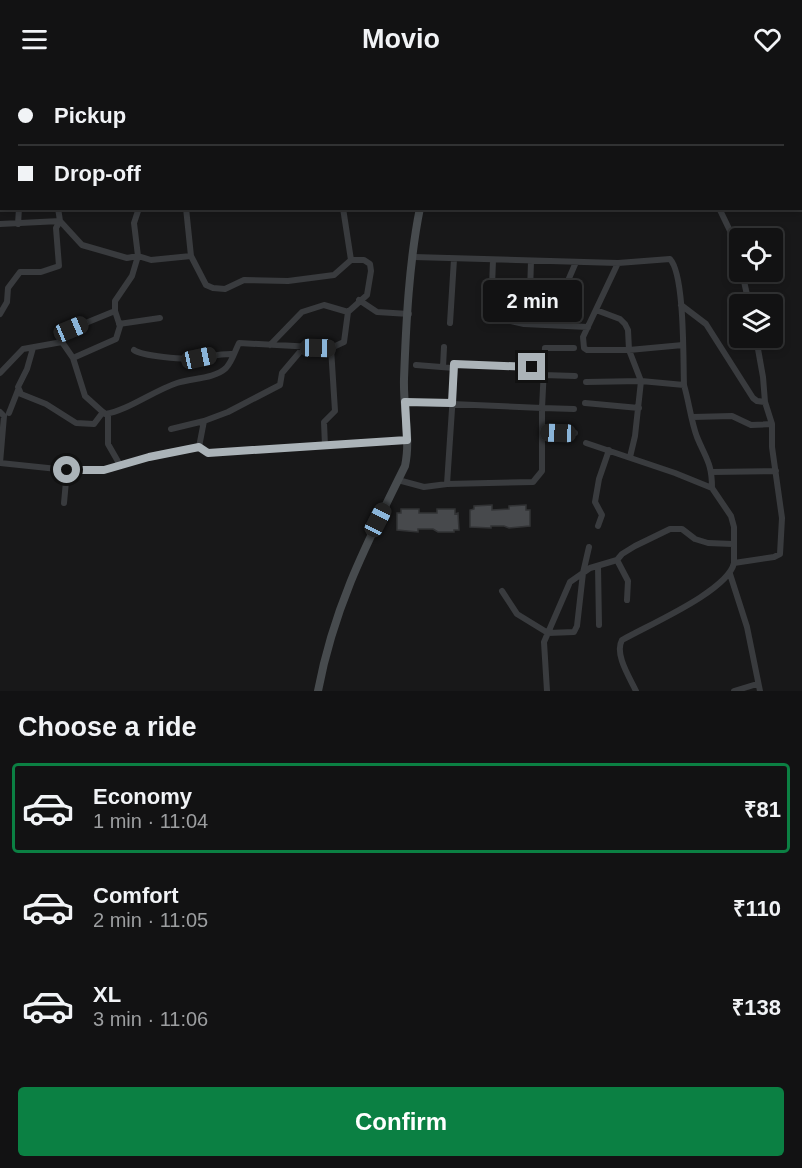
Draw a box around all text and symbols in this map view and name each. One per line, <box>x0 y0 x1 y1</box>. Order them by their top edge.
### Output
icon: menu <box>18 23 51 56</box>
icon: heart <box>751 23 784 56</box>
text: Movio <box>362 24 440 54</box>
text: Pickup <box>54 103 126 128</box>
text: Drop-off <box>54 161 141 186</box>
map controls <box>729 228 783 348</box>
button: locate <box>729 228 783 282</box>
callout: 2 min <box>482 280 582 322</box>
text: 2 min <box>506 290 559 312</box>
button: layers <box>729 294 783 348</box>
car <box>51 314 91 344</box>
car <box>300 339 336 357</box>
car <box>180 345 218 371</box>
route end <box>518 353 545 380</box>
car <box>540 423 576 443</box>
route start <box>53 456 80 483</box>
car <box>362 500 394 540</box>
text: Choose a ride <box>18 712 197 742</box>
icon: car <box>21 781 75 835</box>
text: Economy <box>93 784 192 809</box>
text: ₹81 <box>744 797 781 822</box>
text: 1 min · 11:04 <box>93 810 208 832</box>
icon: car <box>21 880 75 934</box>
text: Comfort <box>93 883 179 908</box>
text: ₹110 <box>733 896 781 921</box>
text: 2 min · 11:05 <box>93 909 208 931</box>
icon: car <box>21 979 75 1033</box>
text: XL <box>93 982 121 1007</box>
text: ₹138 <box>732 995 781 1020</box>
text: 3 min · 11:06 <box>93 1008 208 1030</box>
button: Confirm <box>18 1087 784 1156</box>

